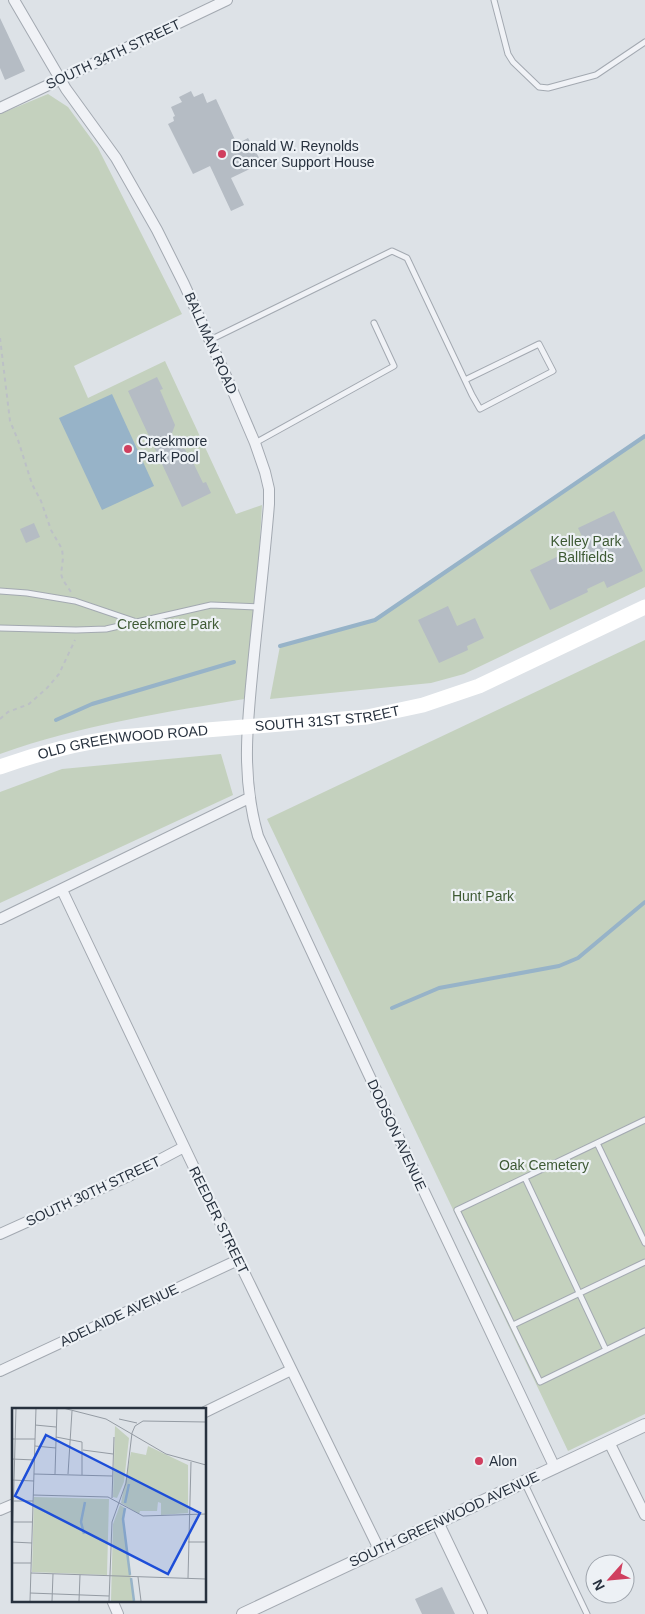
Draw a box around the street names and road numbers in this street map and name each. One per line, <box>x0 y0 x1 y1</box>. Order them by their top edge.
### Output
street label: SOUTH 34TH STREET <box>43 16 183 92</box>
street label: BALLMAN ROAD <box>181 290 241 396</box>
street label: SOUTH 31ST STREET <box>254 702 401 734</box>
street label: OLD GREENWOOD ROAD <box>36 722 208 762</box>
street label: DODSON AVENUE <box>364 1077 430 1193</box>
street label: SOUTH 30TH STREET <box>23 1153 163 1229</box>
street label: REEDER STREET <box>186 1164 252 1277</box>
street label: ADELAIDE AVENUE <box>57 1281 181 1349</box>
street label: SOUTH GREENWOOD AVENUE <box>347 1468 541 1570</box>

